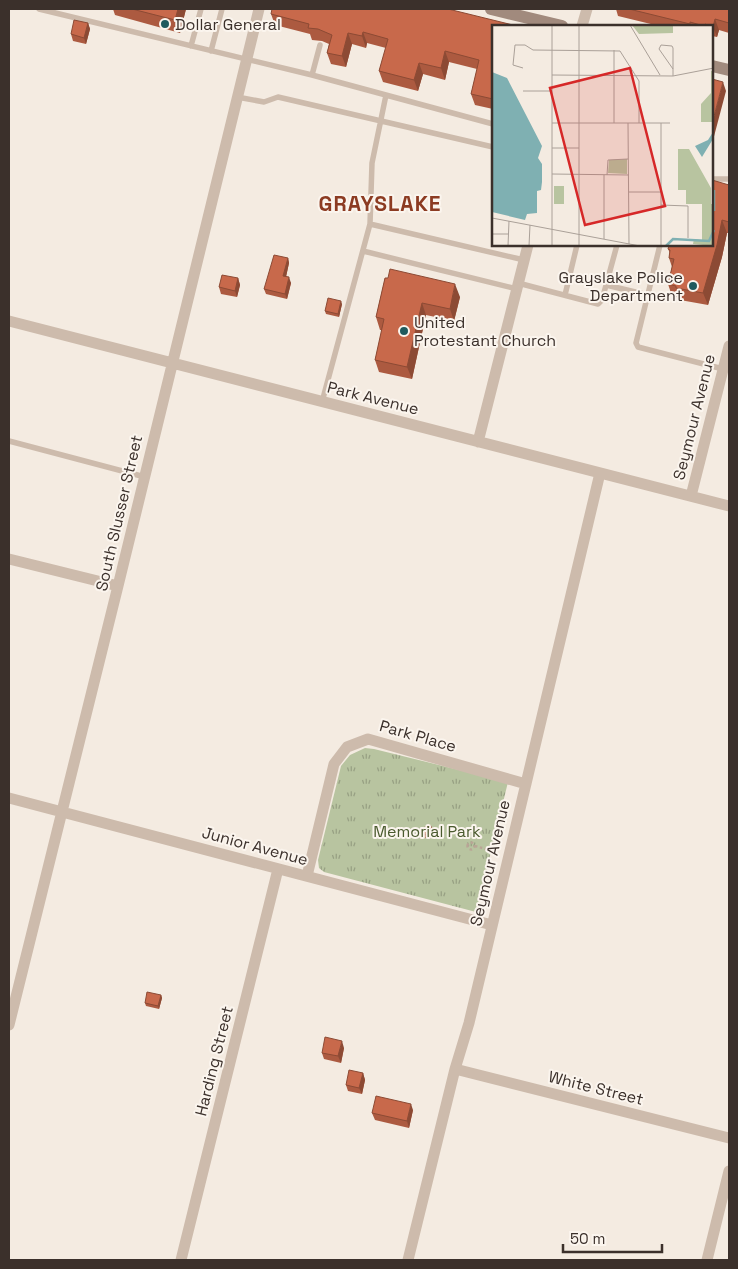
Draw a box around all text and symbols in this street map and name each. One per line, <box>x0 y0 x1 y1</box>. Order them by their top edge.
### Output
place label: Dollar General <box>175 14 281 35</box>
marker: Dollar General <box>159 18 171 30</box>
inset map <box>492 25 713 246</box>
district label: GRAYSLAKE <box>319 190 441 217</box>
place label: Grayslake Police Department <box>558 267 683 306</box>
marker: Grayslake Police Department <box>687 280 699 292</box>
place label: United Protestant Church <box>414 312 556 351</box>
marker: United Protestant Church <box>398 325 410 337</box>
street label: Seymour Avenue <box>668 352 720 482</box>
street label: Park Avenue <box>325 376 421 420</box>
street label: South Slusser Street <box>91 433 147 593</box>
street label: Park Place <box>377 715 459 757</box>
street label: Seymour Avenue <box>465 798 515 928</box>
park label: Memorial Park <box>373 821 481 842</box>
street label: Junior Avenue <box>200 822 310 870</box>
street label: Harding Street <box>190 1004 238 1118</box>
street label: White Street <box>546 1066 646 1110</box>
scale bar <box>563 1222 662 1254</box>
text: 50 m <box>570 1229 605 1248</box>

